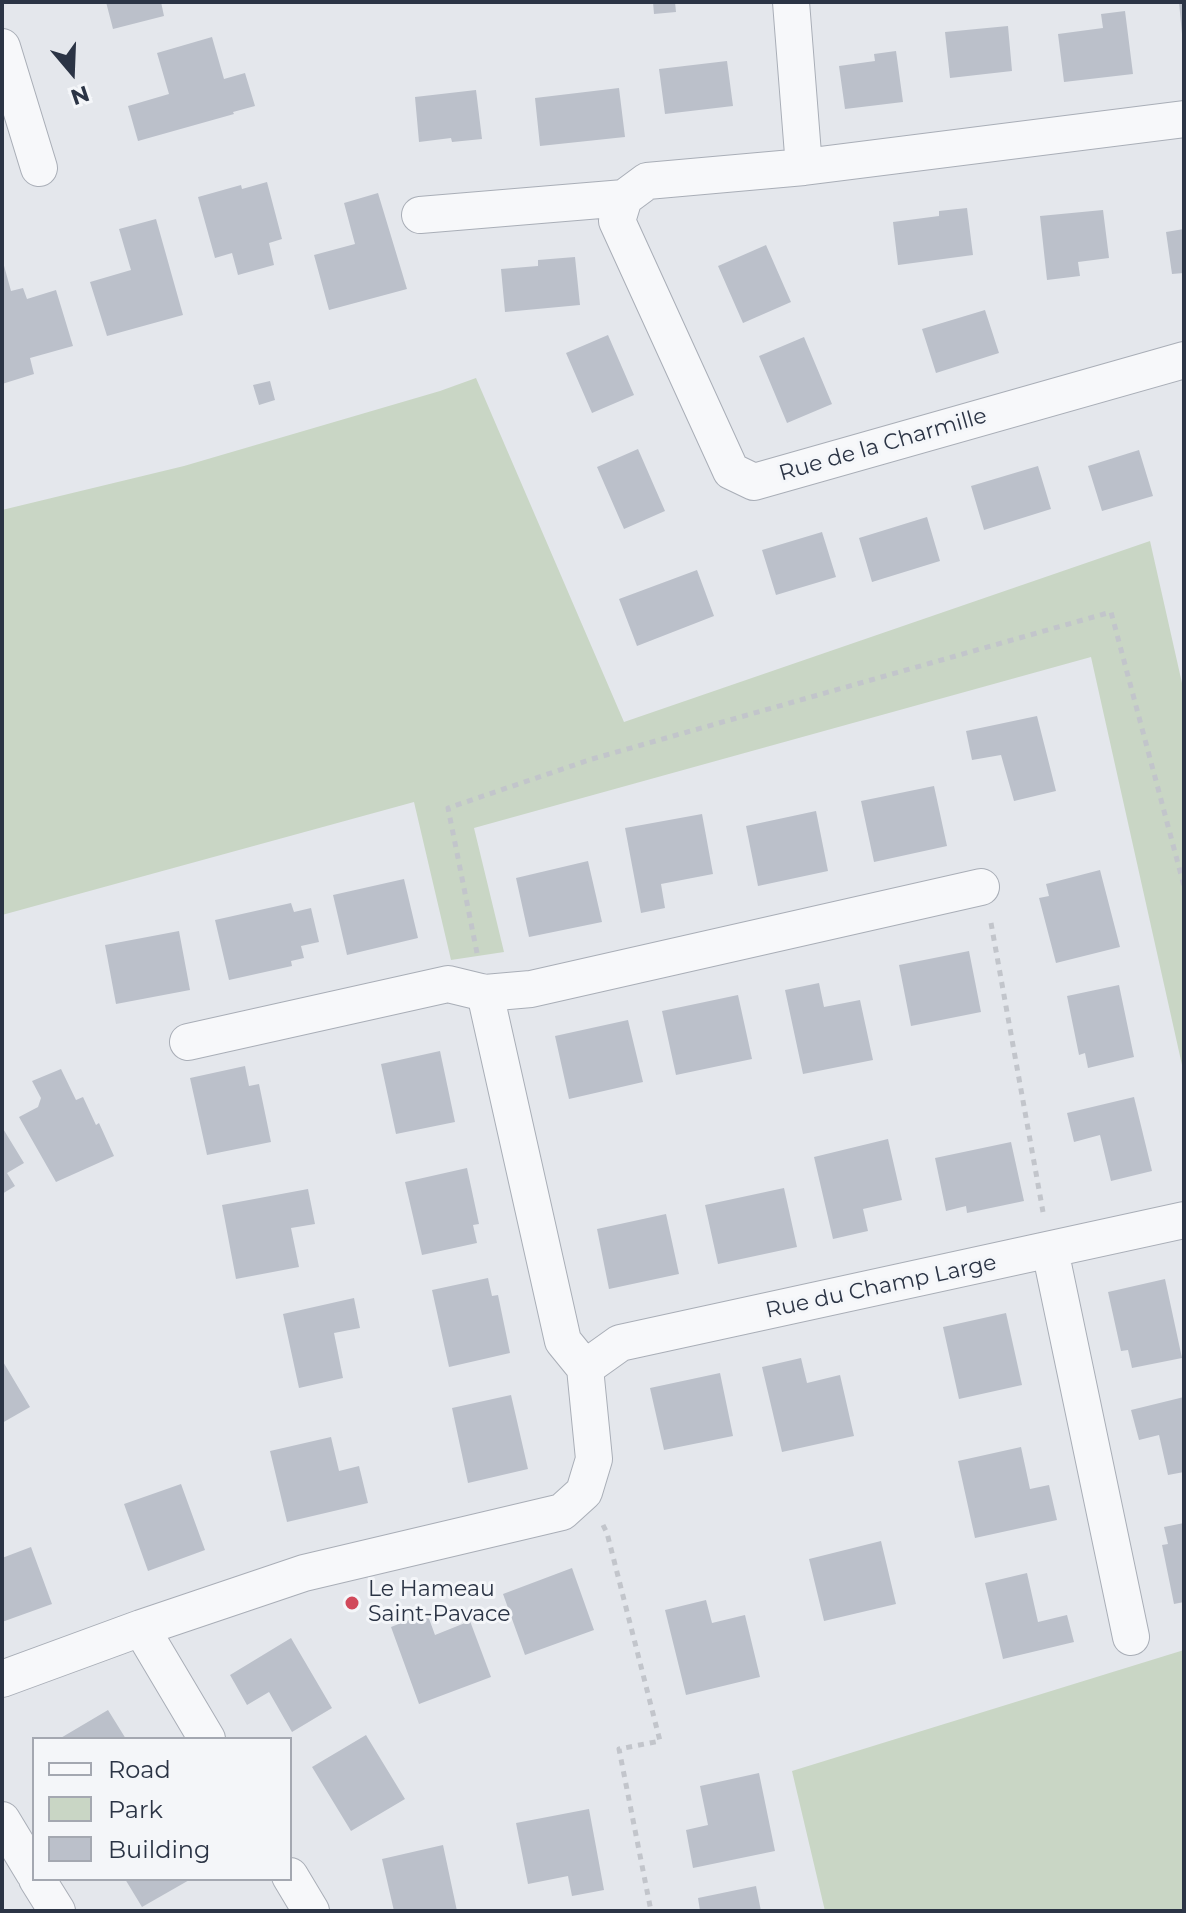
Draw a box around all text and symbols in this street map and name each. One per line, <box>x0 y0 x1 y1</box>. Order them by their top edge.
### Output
north arrow <box>32 32 112 112</box>
text: N <box>67 80 93 111</box>
street label: Rue de la Charmille <box>776 403 990 487</box>
street label: Rue du Champ Large <box>763 1250 999 1324</box>
place label: Le Hameau Saint-Pavace <box>368 1577 511 1628</box>
marker: Le Hameau Saint-Pavace <box>343 1594 361 1612</box>
legend <box>32 1737 292 1881</box>
text: Road <box>108 1755 171 1784</box>
text: Park <box>108 1795 163 1824</box>
text: Building <box>108 1835 211 1864</box>

